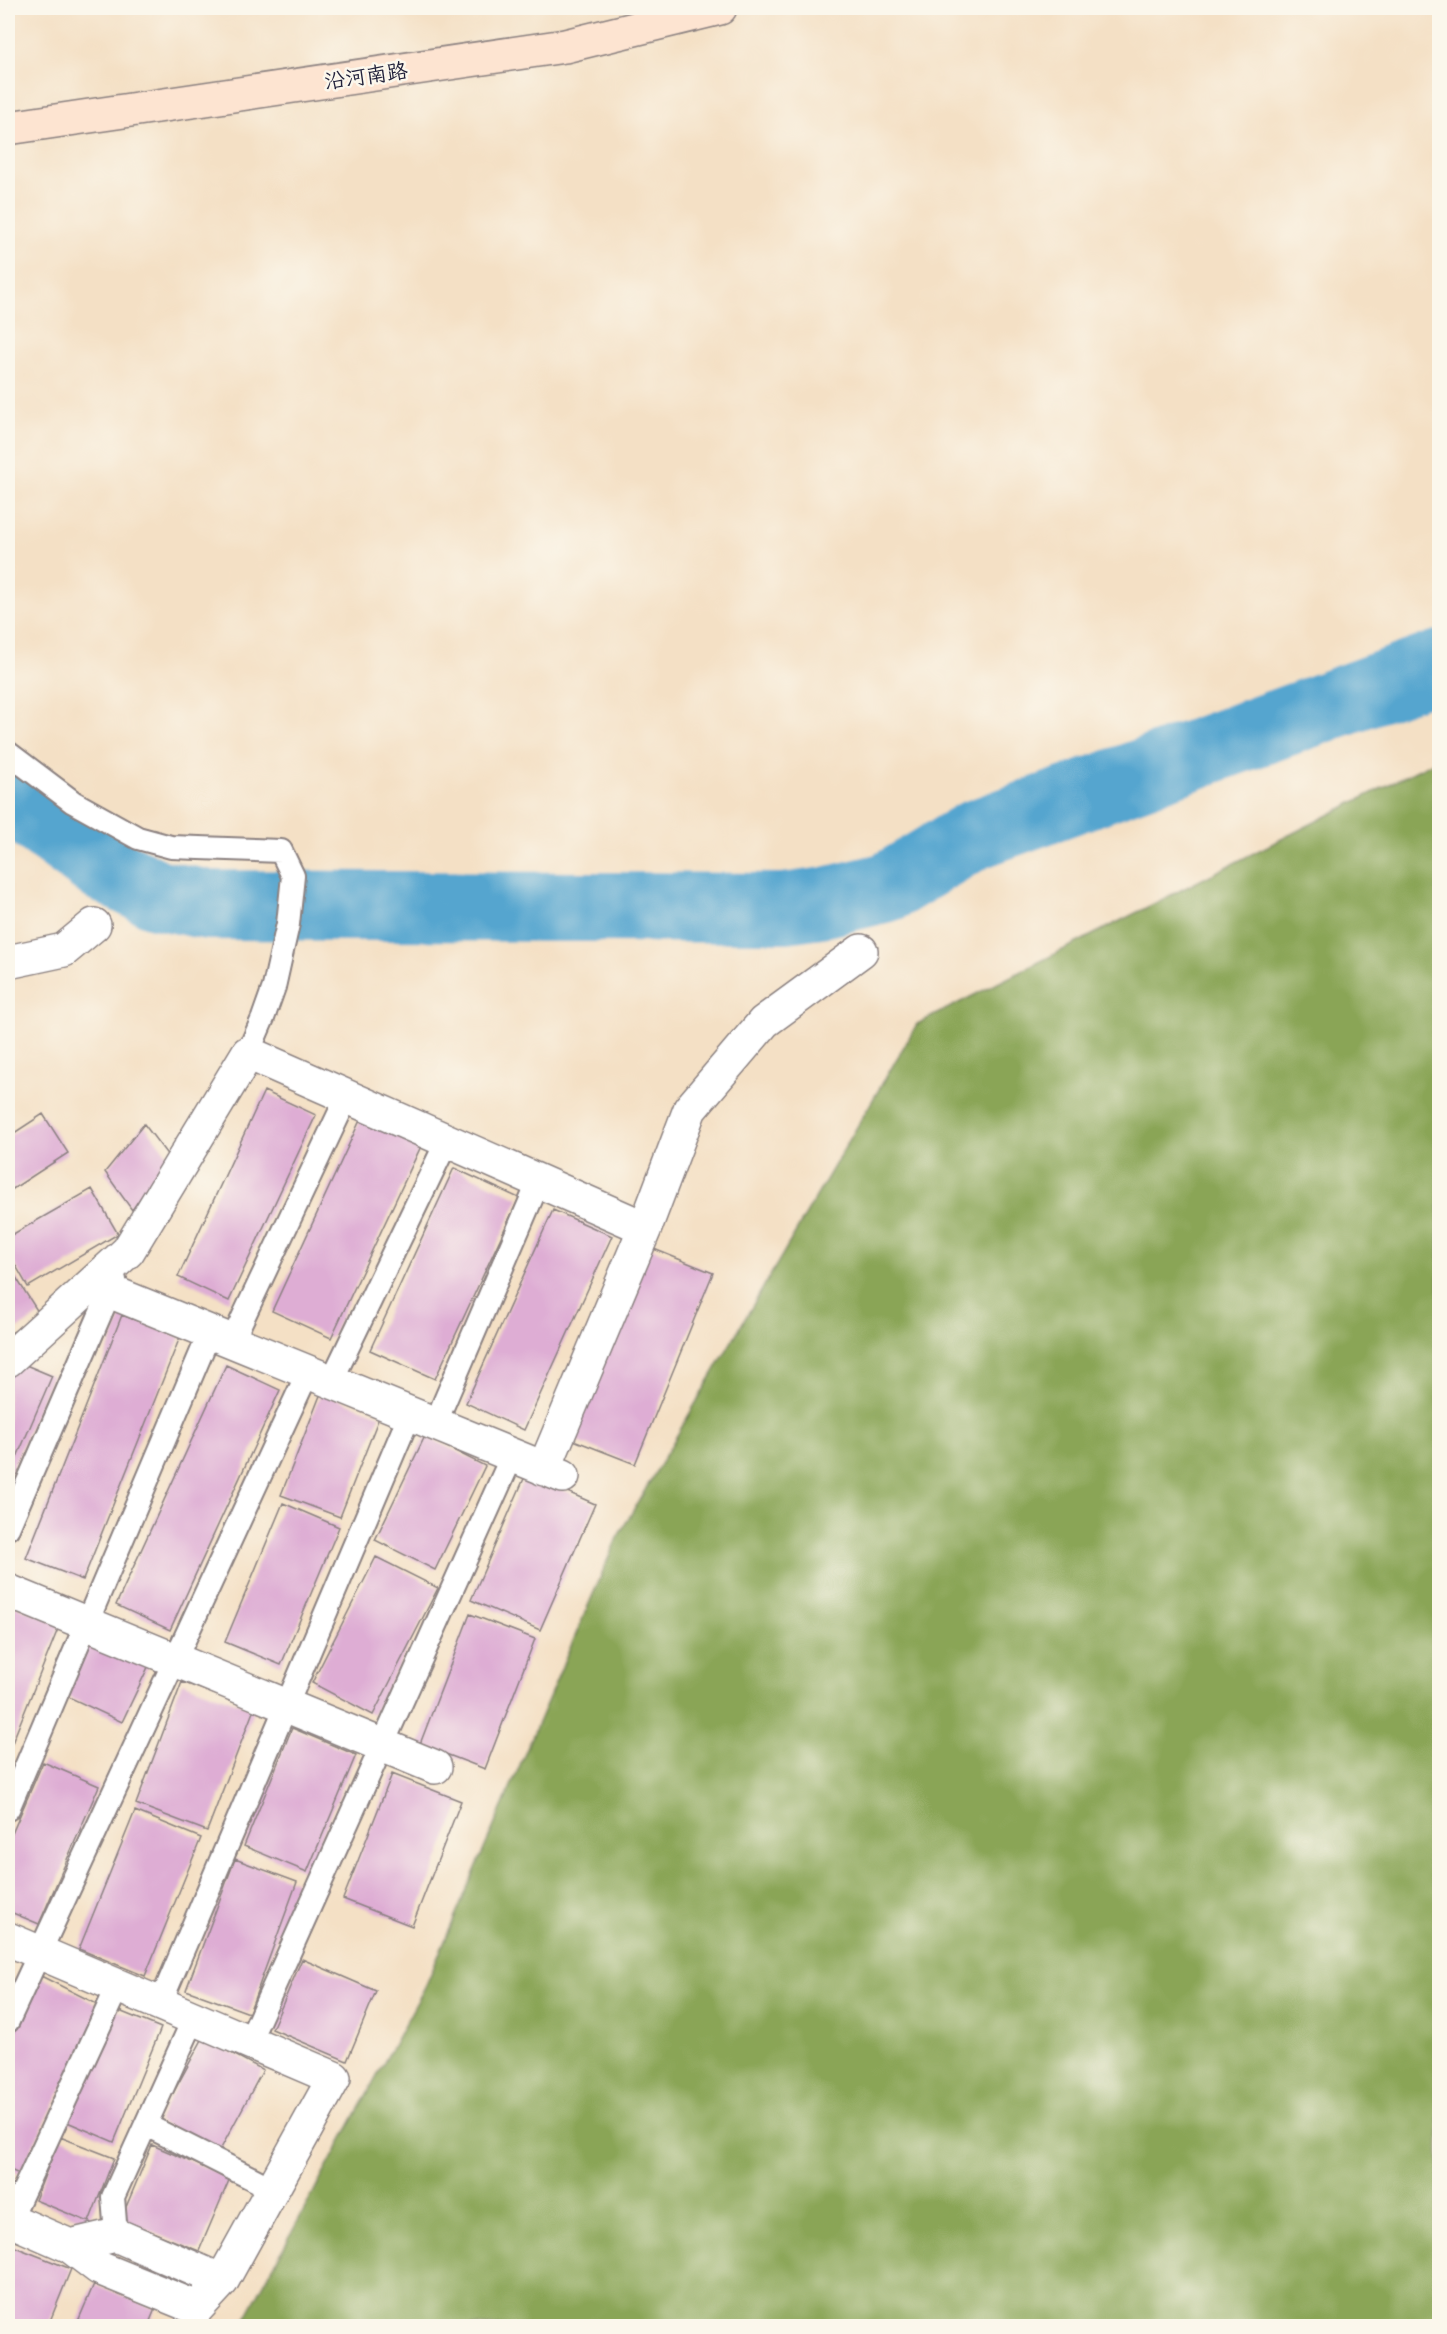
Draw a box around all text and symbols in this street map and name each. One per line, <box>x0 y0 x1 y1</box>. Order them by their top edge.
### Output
street label: 沿河南路 <box>323 57 409 94</box>

